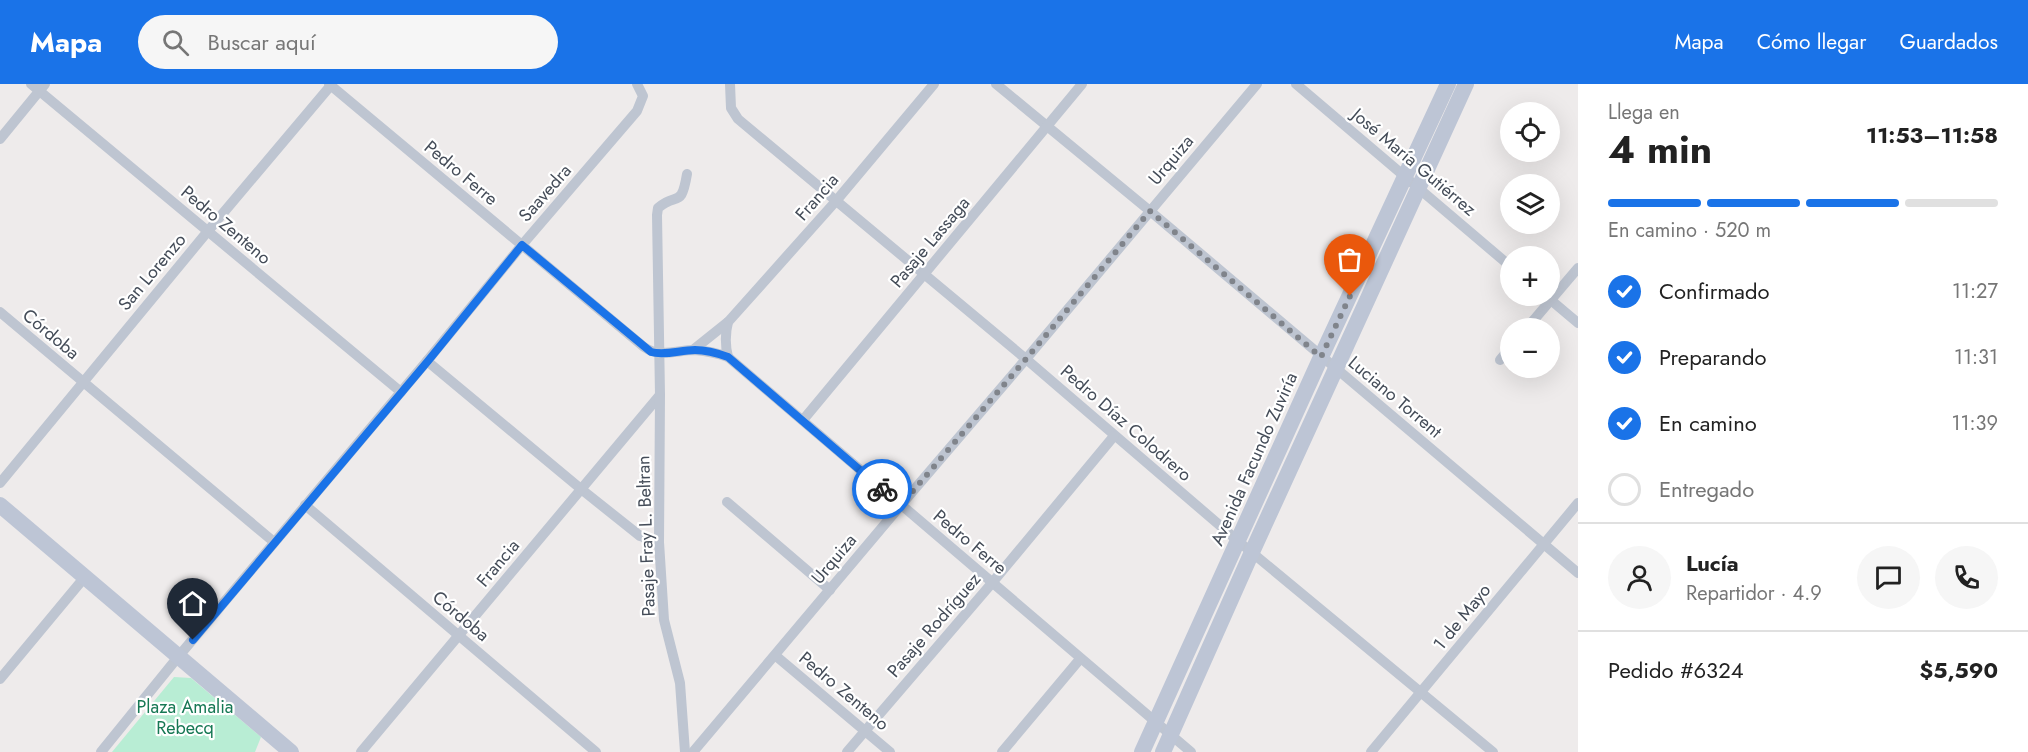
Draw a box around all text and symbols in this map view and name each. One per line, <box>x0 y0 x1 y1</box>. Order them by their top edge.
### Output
search box <box>138 15 558 69</box>
text: Mapa <box>30 22 102 63</box>
icon: search <box>159 26 192 59</box>
text: Buscar aquí <box>207 26 316 58</box>
text: Mapa <box>1674 27 1724 57</box>
text: Cómo llegar <box>1757 27 1866 57</box>
text: Guardados <box>1899 27 1998 57</box>
text: Llega en <box>1608 98 1680 127</box>
street label: José María Gutiérrez <box>1345 101 1482 222</box>
map controls <box>1500 102 1560 378</box>
button: locate <box>1500 102 1560 162</box>
text: 11:53–11:58 <box>1866 119 1998 151</box>
text: 4 min <box>1608 121 1712 178</box>
street label: Urquiza <box>1142 129 1200 191</box>
street label: Pedro Ferre <box>419 134 503 212</box>
street label: Saavedra <box>513 158 577 228</box>
street label: Francia <box>789 168 845 226</box>
button: layers <box>1500 174 1560 234</box>
street label: Pedro Zenteno <box>175 179 277 271</box>
street label: Pasaje Lassaga <box>884 191 976 293</box>
text: En camino · 520 m <box>1608 216 1771 245</box>
street label: San Lorenzo <box>112 228 192 316</box>
pin <box>1324 234 1375 296</box>
icon: bag <box>1333 243 1366 276</box>
button: + <box>1500 246 1560 306</box>
icon: check <box>1608 275 1641 308</box>
text: Confirmado <box>1659 275 1769 307</box>
text: 11:27 <box>1952 277 1998 306</box>
street label: Córdoba <box>17 302 85 366</box>
button: − <box>1500 318 1560 378</box>
icon: check <box>1608 341 1641 374</box>
text: Preparando <box>1659 341 1767 373</box>
text: 11:31 <box>1954 343 1998 372</box>
street label: Luciano Torrent <box>1342 350 1448 444</box>
street label: Pedro Díaz Colodrero <box>1055 359 1197 488</box>
street label: Avenida Facundo Zuviría <box>1204 368 1304 550</box>
icon: check <box>1608 407 1641 440</box>
text: En camino <box>1659 407 1757 439</box>
text: 11:39 <box>1952 409 1998 438</box>
street label: Pasaje Fray L. Beltran <box>630 455 662 617</box>
courier <box>852 459 912 519</box>
icon: bike <box>866 473 899 506</box>
text: Entregado <box>1659 473 1754 505</box>
street label: Pedro Ferre <box>928 503 1012 581</box>
street label: Urquiza <box>805 528 863 590</box>
street label: Francia <box>470 534 526 592</box>
button: person <box>1608 546 1671 609</box>
button: chat <box>1857 546 1920 609</box>
button: phone <box>1935 546 1998 609</box>
text: Lucía <box>1686 547 1739 579</box>
street label: Pasaje Rodríguez <box>881 566 987 683</box>
pin <box>167 578 218 640</box>
street label: 1 de Mayo <box>1427 578 1497 656</box>
text: Repartidor · 4.9 <box>1686 579 1822 608</box>
street label: Córdoba <box>427 584 495 648</box>
icon: home <box>176 587 209 620</box>
street label: Pedro Zenteno <box>793 645 895 737</box>
text: Pedido #6324 <box>1608 654 1743 686</box>
text: $5,590 <box>1920 654 1998 686</box>
park label: Plaza Amalia Rebecq <box>136 694 234 741</box>

